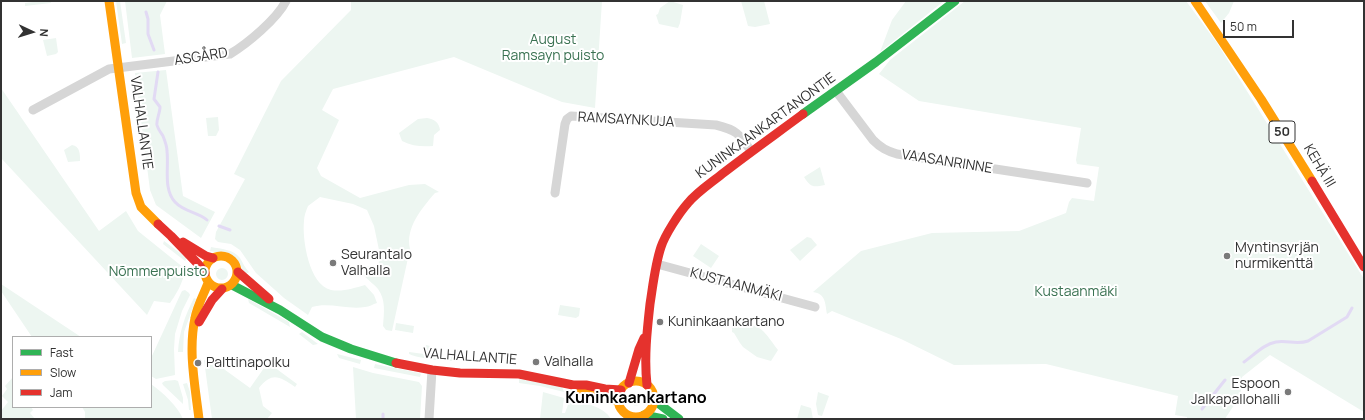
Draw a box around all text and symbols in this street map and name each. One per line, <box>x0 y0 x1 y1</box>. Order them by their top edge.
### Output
north arrow <box>12 12 52 52</box>
scale bar <box>1225 12 1296 38</box>
text: 50 m <box>1230 18 1257 35</box>
text: N <box>37 28 52 37</box>
park label: August Ramsayn puisto <box>502 32 604 64</box>
street label: ASGÅRD <box>173 44 229 70</box>
street label: KUNINKAANKARTANONTIE <box>693 70 839 182</box>
street label: VALHALLANTIE <box>126 75 156 171</box>
street label: RAMSAYNKUJA <box>577 109 675 131</box>
road number: 50 <box>1269 121 1295 143</box>
street label: KEHÄ III <box>1300 141 1338 191</box>
street label: VAASANRINNE <box>900 147 994 177</box>
place label: Myntinsyrjän nurmikenttä <box>1235 240 1319 272</box>
place label: Seurantalo Valhalla <box>341 247 412 280</box>
marker: Myntinsyrjän nurmikenttä <box>1222 251 1232 261</box>
marker: Seurantalo Valhalla <box>328 258 338 268</box>
park label: Nõmmenpuisto <box>109 264 207 280</box>
street label: KUSTAANMÄKI <box>688 265 784 305</box>
park label: Kustaanmäki <box>1035 284 1117 300</box>
place label: Kuninkaankartano <box>668 314 785 330</box>
marker: Kuninkaankartano <box>655 317 665 327</box>
legend <box>12 336 152 408</box>
text: Fast <box>50 344 74 361</box>
street label: VALHALLANTIE <box>422 345 518 369</box>
place label: Valhalla <box>544 354 593 370</box>
place label: Palttinapolku <box>206 355 290 371</box>
marker: Valhalla <box>531 357 541 367</box>
marker: Palttinapolku <box>193 358 203 368</box>
text: Slow <box>50 364 76 381</box>
place label: Espoon Jalkapallohalli <box>1191 376 1280 408</box>
text: Jam <box>50 384 72 401</box>
marker: Espoon Jalkapallohalli <box>1283 387 1293 397</box>
district label: Kuninkaankartano <box>565 389 707 409</box>

